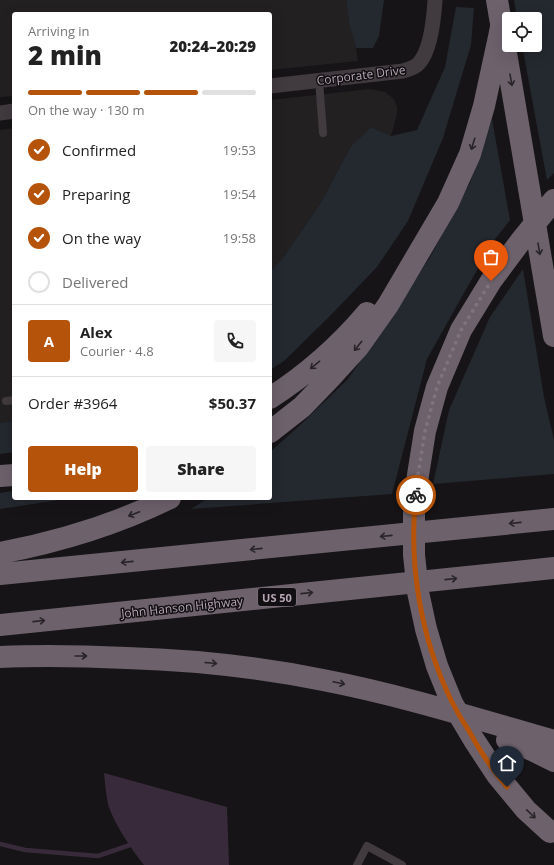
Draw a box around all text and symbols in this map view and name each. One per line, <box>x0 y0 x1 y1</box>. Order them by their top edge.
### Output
map controls <box>502 12 542 52</box>
button: locate <box>502 12 542 52</box>
text: Arriving in <box>28 22 90 40</box>
text: 20:24–20:29 <box>170 36 256 56</box>
text: 2 min <box>28 37 102 73</box>
street label: Corporate Drive <box>316 61 407 89</box>
one-way arrow <box>507 73 515 86</box>
text: On the way · 130 m <box>28 101 144 119</box>
one-way arrow <box>469 137 476 150</box>
icon: check <box>28 139 50 161</box>
text: Confirmed <box>62 140 136 160</box>
text: 19:53 <box>223 141 256 159</box>
icon: check <box>28 183 50 205</box>
text: Preparing <box>62 184 130 204</box>
text: 19:54 <box>223 185 256 203</box>
icon: check <box>28 227 50 249</box>
text: On the way <box>62 228 141 248</box>
text: 19:58 <box>223 229 256 247</box>
pin <box>474 240 508 281</box>
one-way arrow <box>536 243 544 256</box>
icon: bag <box>480 246 502 268</box>
text: Delivered <box>62 272 129 292</box>
button: phone <box>214 320 256 362</box>
text: Alex <box>80 322 112 342</box>
text: A <box>44 331 54 351</box>
one-way arrow <box>354 340 363 351</box>
text: Courier · 4.8 <box>80 342 154 360</box>
one-way arrow <box>309 361 320 369</box>
text: Order #3964 <box>28 393 117 413</box>
text: $50.37 <box>209 393 256 413</box>
button: Help <box>28 446 138 492</box>
button: Share <box>146 446 256 492</box>
courier <box>396 475 436 515</box>
icon: bike <box>405 484 427 506</box>
one-way arrow <box>129 510 141 518</box>
one-way arrow <box>509 519 522 526</box>
one-way arrow <box>380 532 393 539</box>
one-way arrow <box>250 545 263 552</box>
one-way arrow <box>121 558 134 565</box>
one-way arrow <box>444 575 457 582</box>
road number: US 50 <box>258 588 296 606</box>
one-way arrow <box>300 590 313 597</box>
street label: John Hanson Highway <box>119 592 245 622</box>
one-way arrow <box>32 617 45 625</box>
one-way arrow <box>74 652 87 660</box>
one-way arrow <box>204 659 217 667</box>
one-way arrow <box>332 680 345 688</box>
pin <box>490 746 524 787</box>
icon: home <box>496 752 518 774</box>
one-way arrow <box>526 809 536 819</box>

